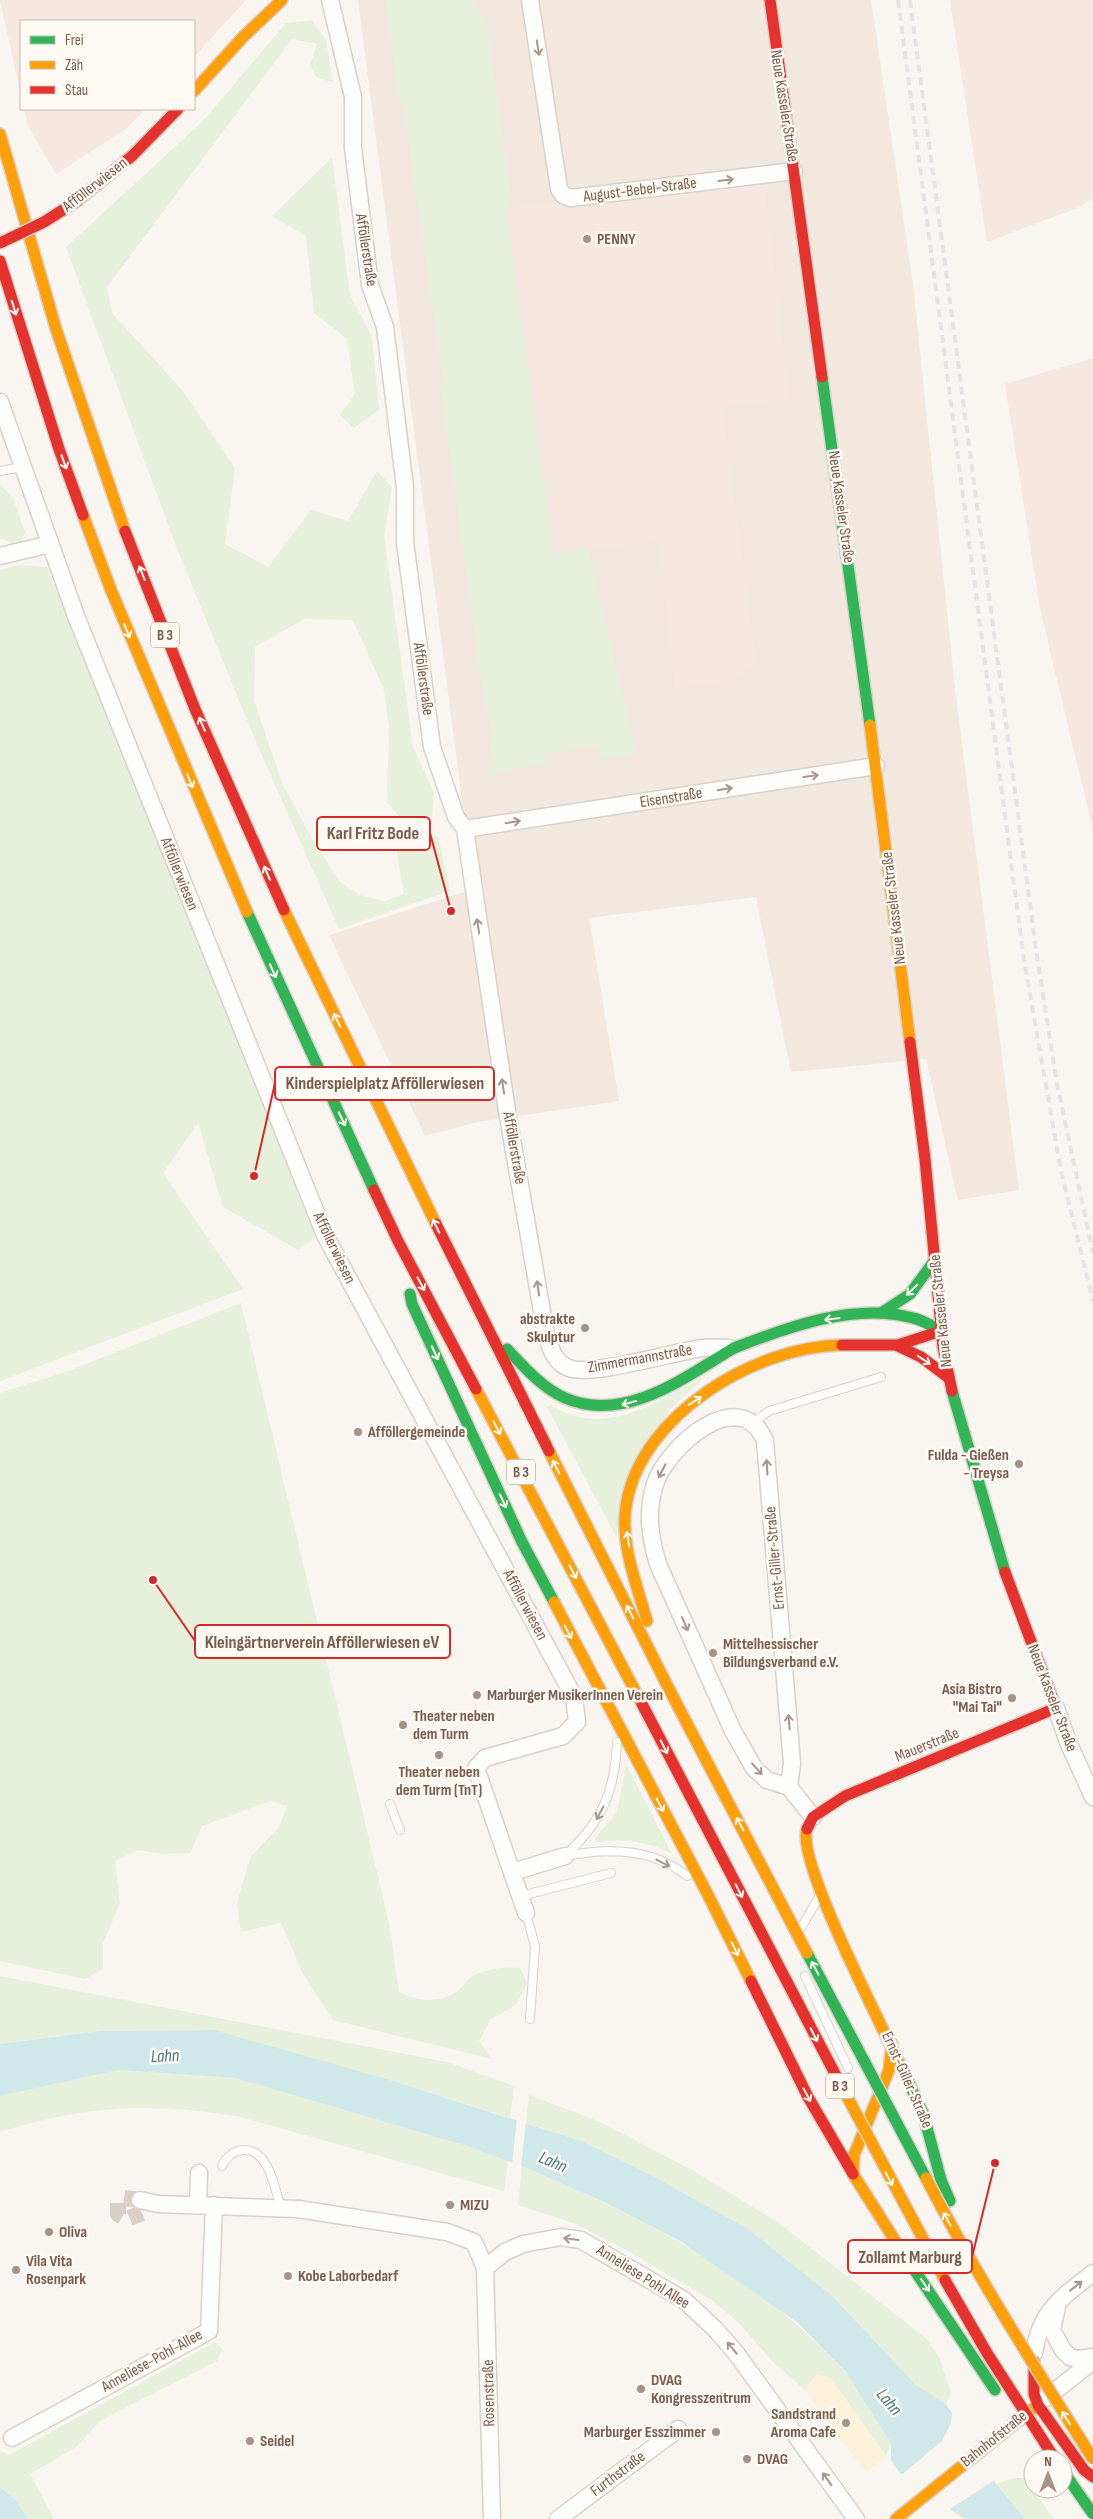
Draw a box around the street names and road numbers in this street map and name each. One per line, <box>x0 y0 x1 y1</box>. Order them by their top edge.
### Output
street label: Neue Kasseler Straße <box>766 49 802 163</box>
street label: Afföllerwiesen <box>58 154 131 217</box>
street label: August-Bebel-Straße <box>581 174 698 206</box>
street label: Afföllerstraße <box>351 211 381 288</box>
street label: Neue Kasseler Straße <box>824 450 858 564</box>
road number: B 3 <box>151 622 179 648</box>
street label: Afföllerstraße <box>408 640 438 717</box>
street label: Eisenstraße <box>638 784 704 812</box>
street label: Afföllerwiesen <box>155 834 202 913</box>
street label: Neue Kasseler Straße <box>878 851 910 965</box>
street label: Afföllerstraße <box>498 1109 530 1186</box>
street label: Afföllerwiesen <box>308 1208 359 1287</box>
street label: Neue Kasseler Straße <box>926 1254 956 1368</box>
street label: Zimmermannstraße <box>586 1340 694 1378</box>
road number: B 3 <box>507 1460 535 1484</box>
street label: Ernst-Giller-Straße <box>761 1506 789 1610</box>
street label: Afföllerwiesen <box>498 1566 551 1643</box>
street label: Neue Kasseler Straße <box>1023 1642 1081 1754</box>
street label: Mauerstraße <box>892 1724 962 1766</box>
street label: Ernst-Giller-Straße <box>877 2029 937 2131</box>
road number: B 3 <box>826 2074 854 2098</box>
street label: Anneliese Pohl Allee <box>592 2240 693 2313</box>
street label: Anneliese-Pohl-Allee <box>97 2325 206 2397</box>
street label: Rosenstraße <box>479 2359 499 2427</box>
street label: Bahnhofstraße <box>957 2407 1031 2471</box>
street label: Furthstraße <box>587 2447 649 2501</box>

